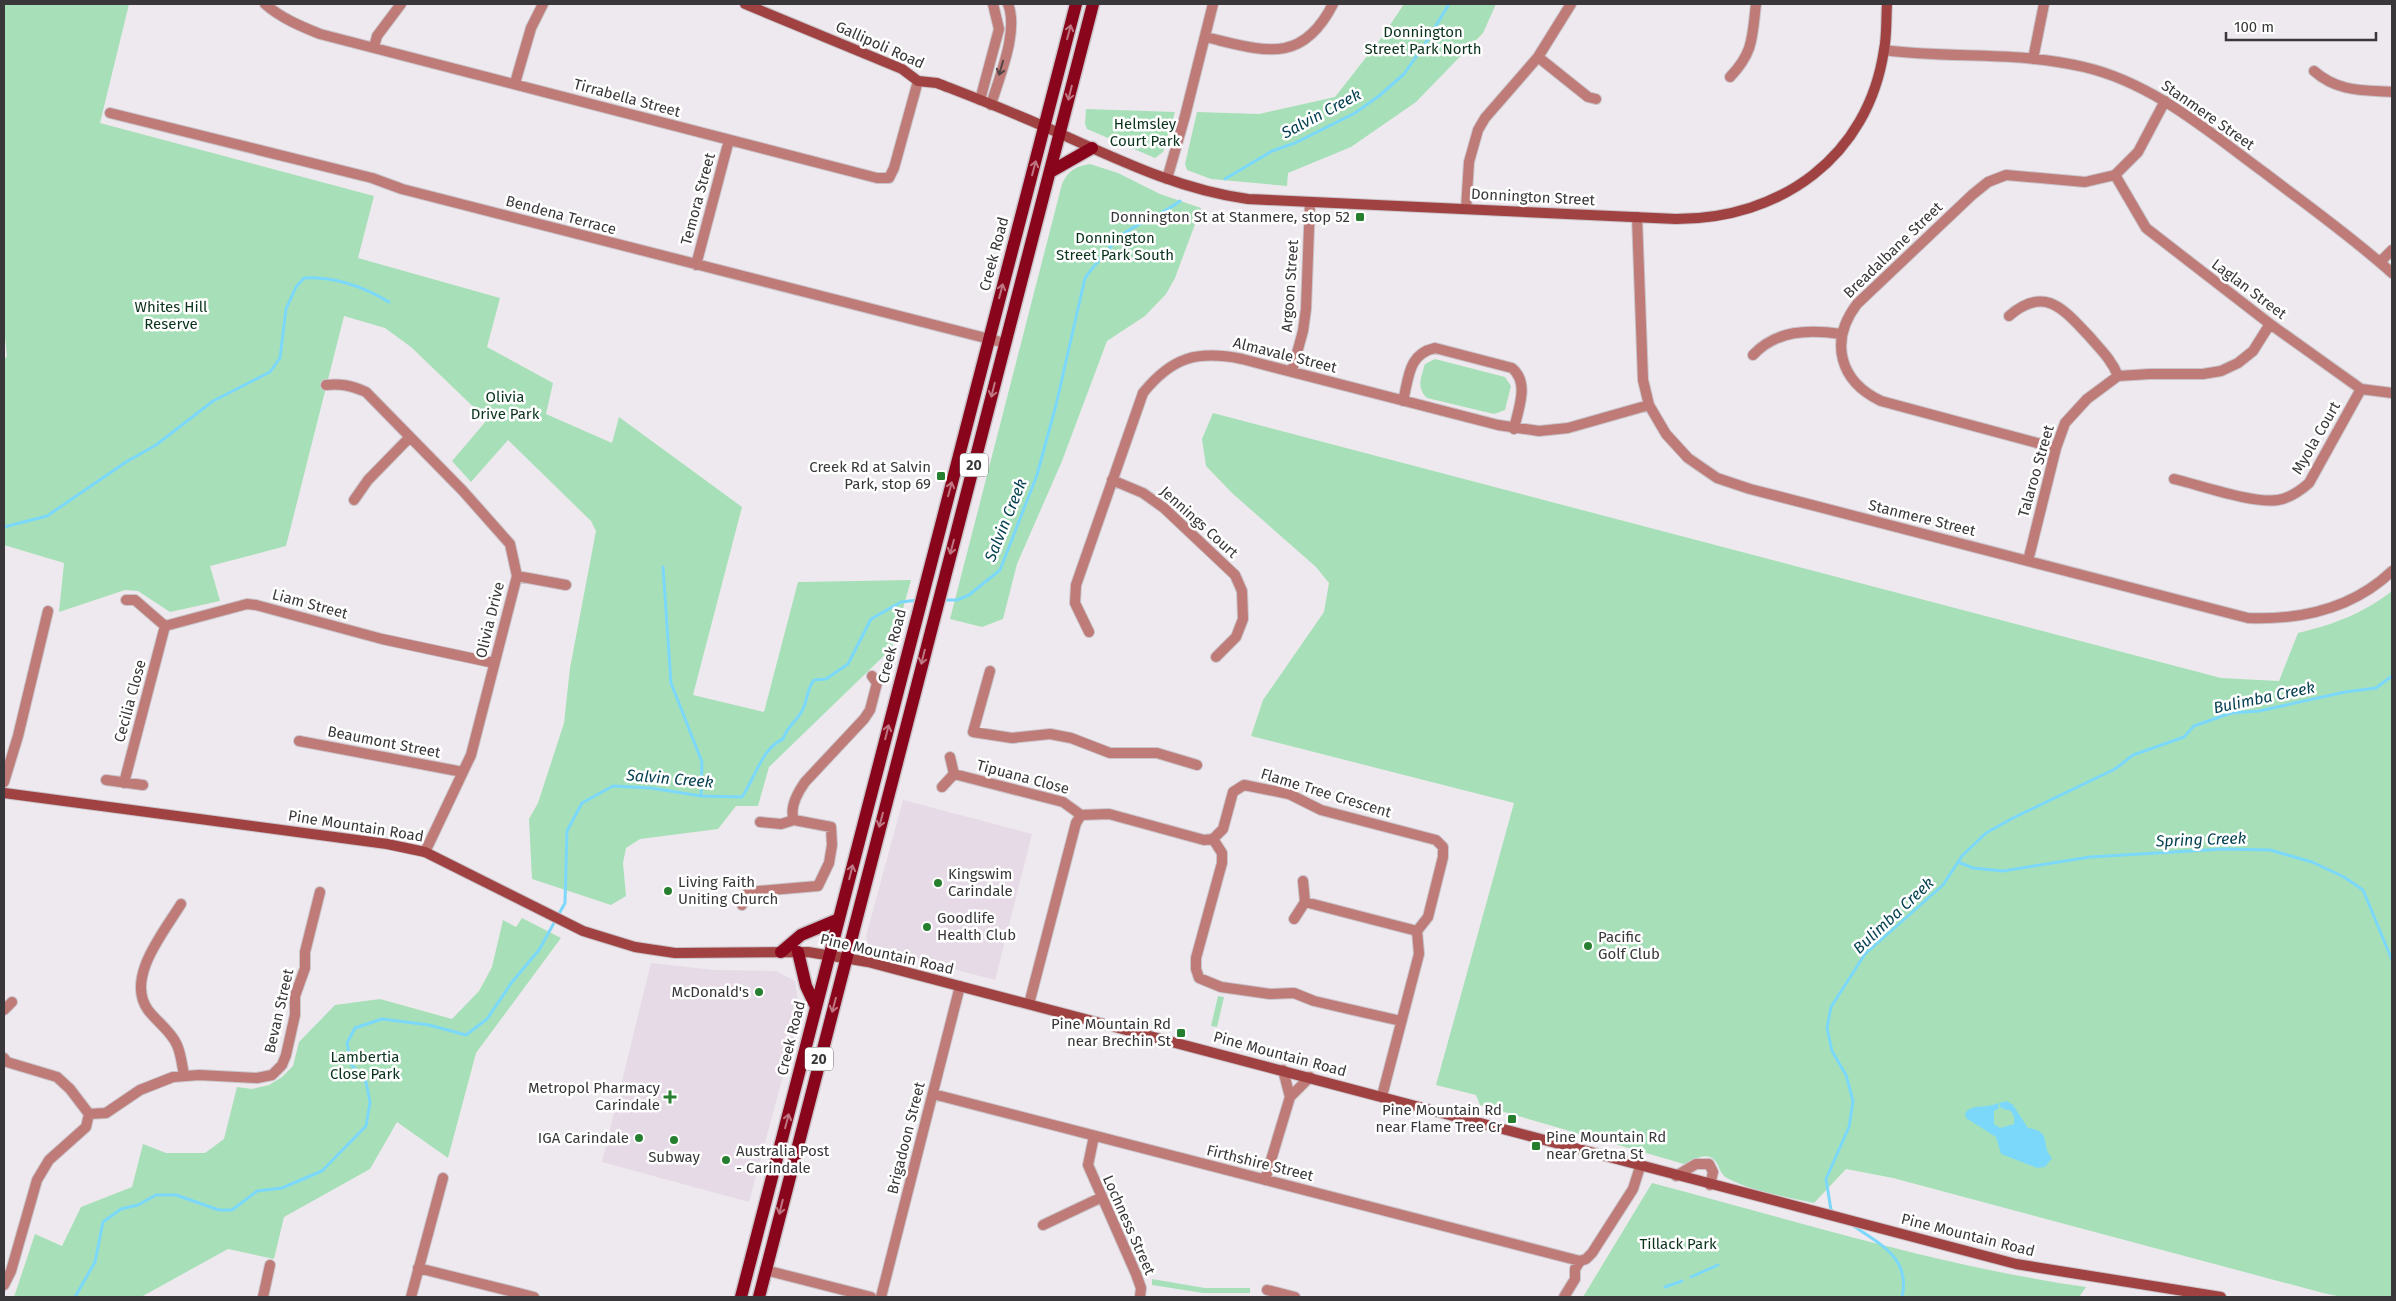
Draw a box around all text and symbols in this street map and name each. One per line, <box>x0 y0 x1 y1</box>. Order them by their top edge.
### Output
scale bar <box>2226 10 2376 42</box>
street label: Gallipoli Road <box>833 17 927 73</box>
text: 100 m <box>2234 18 2274 36</box>
park label: Donnington Street Park North <box>1364 23 1482 58</box>
one-way arrow <box>1065 24 1074 40</box>
one-way arrow <box>996 59 1006 75</box>
street label: Tirrabella Street <box>572 75 683 121</box>
street label: Stanmere Street <box>2158 76 2259 154</box>
water label: Salvin Creek <box>1277 84 1364 143</box>
one-way arrow <box>1065 85 1074 101</box>
park label: Helmsley Court Park <box>1110 115 1180 150</box>
street label: Temora Street <box>677 150 719 247</box>
one-way arrow <box>1030 160 1039 176</box>
street label: Donnington Street <box>1470 185 1596 209</box>
street label: Bendena Terrace <box>504 192 618 238</box>
street label: Breadalbane Street <box>1840 198 1947 302</box>
place label: Donnington St at Stanmere, stop 52 <box>1110 208 1350 226</box>
marker: Donnington St at Stanmere, stop 52 <box>1354 211 1366 223</box>
street label: Creek Road <box>975 215 1013 293</box>
park label: Donnington Street Park South <box>1056 229 1174 264</box>
street label: Argoon Street <box>1278 239 1302 333</box>
street label: Laglan Street <box>2208 255 2290 323</box>
one-way arrow <box>997 284 1007 300</box>
park label: Whites Hill Reserve <box>135 298 208 333</box>
street label: Almavale Street <box>1231 333 1339 377</box>
one-way arrow <box>988 381 997 397</box>
park label: Olivia Drive Park <box>471 388 540 423</box>
street label: Myola Court <box>2288 398 2344 478</box>
street label: Talaroo Street <box>2014 422 2058 519</box>
road number: 20 <box>960 454 988 476</box>
place label: Creek Rd at Salvin Park, stop 69 <box>809 458 931 493</box>
marker: Creek Rd at Salvin Park, stop 69 <box>935 470 947 482</box>
water label: Salvin Creek <box>980 476 1031 565</box>
one-way arrow <box>946 481 955 497</box>
street label: Jennings Court <box>1156 482 1242 562</box>
street label: Stanmere Street <box>1867 496 1978 540</box>
one-way arrow <box>947 539 956 555</box>
street label: Olivia Drive <box>472 580 508 660</box>
street label: Liam Street <box>270 585 350 623</box>
street label: Creek Road <box>874 607 910 685</box>
one-way arrow <box>918 649 928 665</box>
street label: Cecilia Close <box>110 658 150 744</box>
water label: Bulimba Creek <box>2212 677 2317 718</box>
street label: Beaumont Street <box>326 722 442 762</box>
one-way arrow <box>883 724 892 740</box>
street label: Tipuana Close <box>975 756 1071 798</box>
water label: Salvin Creek <box>625 765 715 792</box>
street label: Flame Tree Crescent <box>1259 765 1394 822</box>
street label: Pine Mountain Road <box>287 806 425 846</box>
one-way arrow <box>876 811 885 827</box>
water label: Spring Creek <box>2154 828 2247 851</box>
one-way arrow <box>847 864 856 880</box>
place label: Kingswim Carindale <box>948 865 1013 900</box>
place label: Living Faith Uniting Church <box>678 873 778 908</box>
water label: Bulimba Creek <box>1849 873 1938 958</box>
marker: Kingswim Carindale <box>932 877 944 889</box>
marker: Living Faith Uniting Church <box>662 885 674 897</box>
place label: Goodlife Health Club <box>937 909 1016 944</box>
marker: Goodlife Health Club <box>921 921 933 933</box>
place label: Pacific Golf Club <box>1598 928 1660 963</box>
street label: Pine Mountain Road <box>818 930 956 978</box>
marker: Pacific Golf Club <box>1582 940 1594 952</box>
street label: Bevan Street <box>261 967 298 1055</box>
place label: McDonald's <box>672 983 749 1001</box>
marker: McDonald's <box>753 986 765 998</box>
one-way arrow <box>828 996 838 1012</box>
street label: Creek Road <box>773 999 809 1077</box>
place label: Pine Mountain Rd near Brechin St <box>1051 1015 1172 1050</box>
marker: Pine Mountain Rd near Brechin St <box>1175 1027 1187 1039</box>
street label: Pine Mountain Road <box>1212 1028 1348 1080</box>
park label: Lambertia Close Park <box>330 1048 400 1083</box>
road number: 20 <box>805 1048 833 1070</box>
place label: Metropol Pharmacy Carindale <box>528 1079 661 1114</box>
street label: Brigadoon Street <box>883 1080 929 1196</box>
marker: Metropol Pharmacy Carindale <box>664 1091 676 1103</box>
place label: Pine Mountain Rd near Flame Tree Cr <box>1376 1101 1502 1136</box>
one-way arrow <box>783 1113 792 1129</box>
marker: Pine Mountain Rd near Flame Tree Cr <box>1506 1113 1518 1125</box>
place label: Pine Mountain Rd near Gretna St <box>1546 1128 1666 1163</box>
place label: IGA Carindale <box>538 1129 629 1147</box>
marker: IGA Carindale <box>633 1132 645 1144</box>
marker: Subway <box>668 1134 680 1146</box>
marker: Pine Mountain Rd near Gretna St <box>1530 1140 1542 1152</box>
street label: Firthshire Street <box>1205 1141 1316 1185</box>
place label: Australia Post - Carindale <box>736 1142 830 1177</box>
place label: Subway <box>648 1148 700 1166</box>
marker: Australia Post - Carindale <box>720 1154 732 1166</box>
street label: Lochness Street <box>1099 1172 1159 1278</box>
one-way arrow <box>776 1199 786 1215</box>
street label: Pine Mountain Road <box>1899 1210 2037 1260</box>
park label: Tillack Park <box>1639 1235 1717 1253</box>

